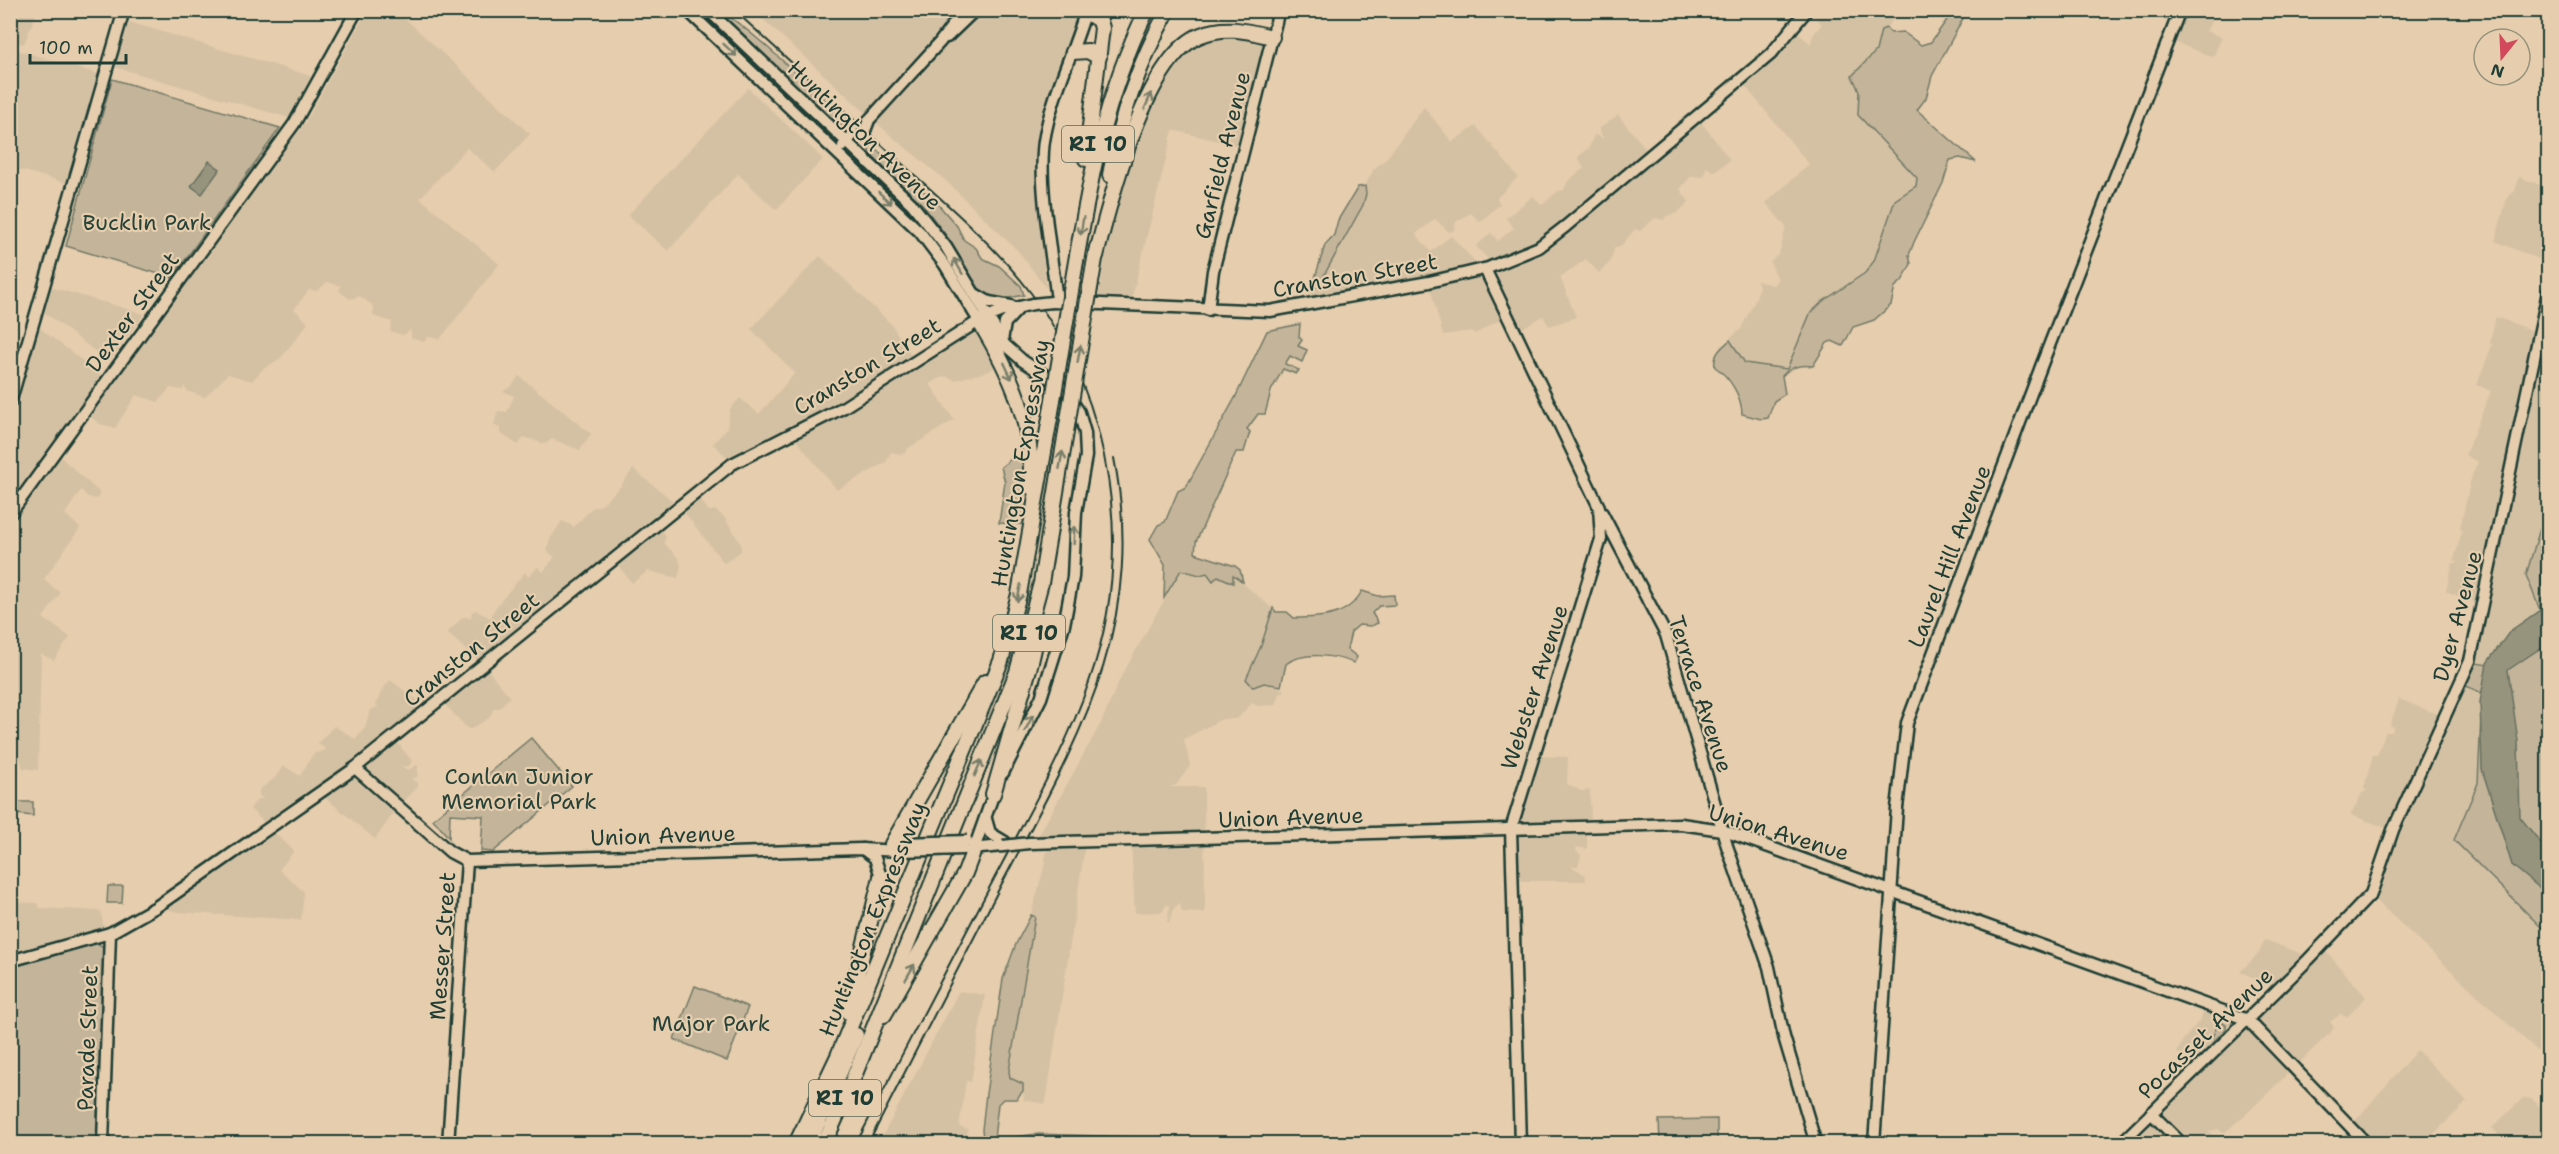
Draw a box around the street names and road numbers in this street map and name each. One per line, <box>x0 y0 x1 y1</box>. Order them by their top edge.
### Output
street label: Huntington Avenue <box>781 54 948 217</box>
street label: Garfield Avenue <box>1188 68 1257 242</box>
road number: RI 10 <box>1062 126 1134 162</box>
street label: Dexter Street <box>79 246 186 378</box>
street label: Cranston Street <box>1270 247 1440 304</box>
street label: Cranston Street <box>788 311 946 422</box>
street label: Huntington Expressway <box>984 337 1057 589</box>
street label: Laurel Hill Avenue <box>1901 461 1998 652</box>
street label: Dyer Avenue <box>2426 547 2489 685</box>
street label: Cranston Street <box>397 586 545 713</box>
street label: Webster Avenue <box>1494 601 1575 774</box>
street label: Terrace Avenue <box>1661 612 1740 776</box>
road number: RI 10 <box>993 615 1065 651</box>
street label: Huntington Expressway <box>812 797 933 1041</box>
street label: Union Avenue <box>1705 797 1853 868</box>
street label: Union Avenue <box>1218 800 1364 835</box>
street label: Union Avenue <box>590 818 736 853</box>
street label: Messer Street <box>423 871 462 1021</box>
street label: Pocasset Avenue <box>2131 961 2279 1105</box>
street label: Parade Street <box>70 965 105 1111</box>
road number: RI 10 <box>809 1080 881 1116</box>

